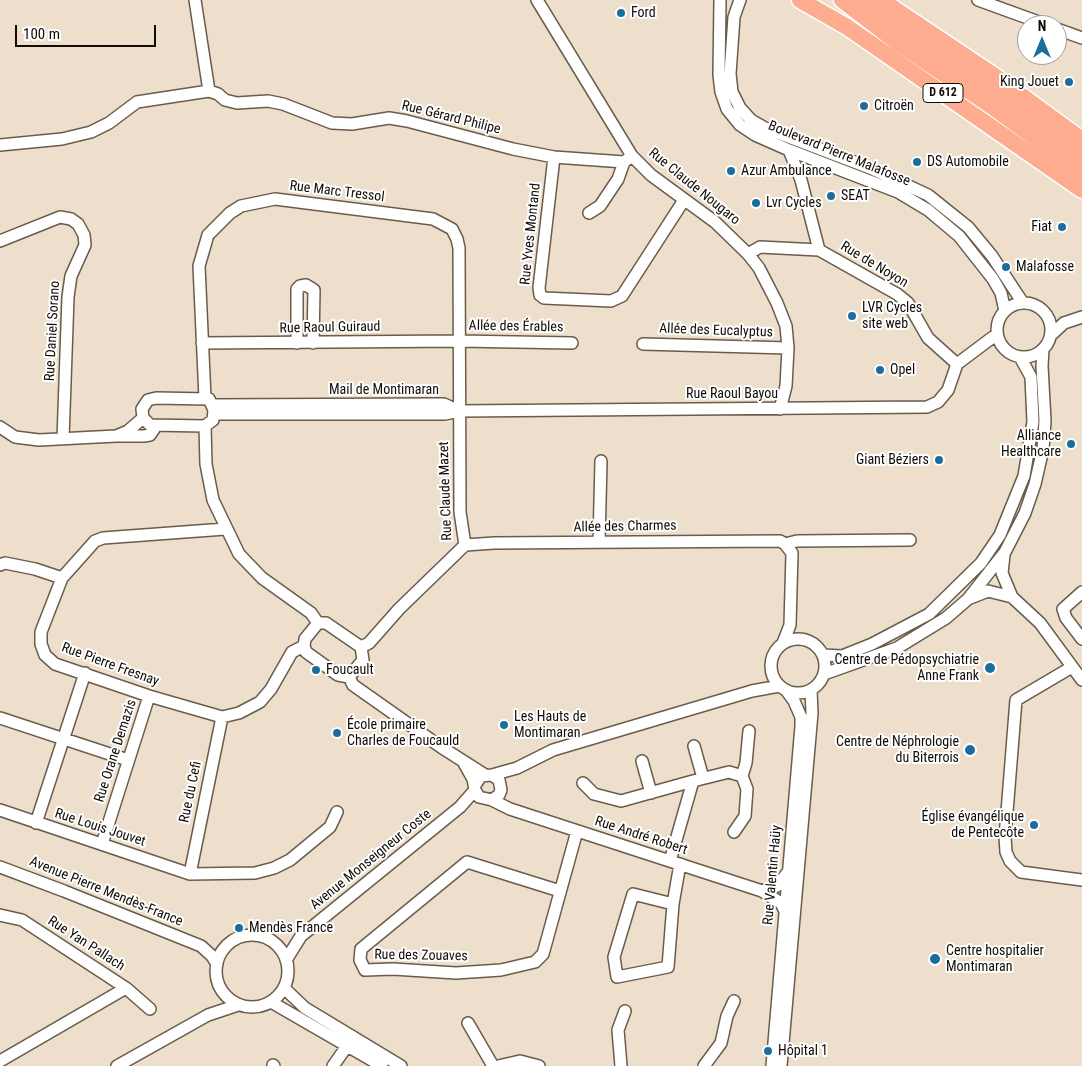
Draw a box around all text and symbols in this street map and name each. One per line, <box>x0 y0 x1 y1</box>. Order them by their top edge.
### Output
place label: Ford <box>631 5 656 21</box>
marker: Ford <box>615 7 627 19</box>
scale bar <box>18 15 159 47</box>
north arrow <box>1017 15 1067 65</box>
text: N <box>1038 18 1046 34</box>
text: 100 m <box>23 25 60 43</box>
place label: King Jouet <box>1000 74 1059 90</box>
marker: King Jouet <box>1063 76 1075 88</box>
road number: D 612 <box>923 84 963 102</box>
street label: Rue Gérard Philipe <box>400 98 502 138</box>
place label: Citroën <box>874 98 914 114</box>
marker: Citroën <box>858 100 870 112</box>
street label: Boulevard Pierre Malafosse <box>766 118 912 190</box>
street label: Rue Claude Nougaro <box>645 145 743 229</box>
place label: DS Automobile <box>927 154 1009 170</box>
marker: DS Automobile <box>911 156 923 168</box>
place label: Azur Ambulance <box>741 163 832 179</box>
marker: Azur Ambulance <box>725 165 737 177</box>
street label: Rue Marc Tressol <box>289 178 385 206</box>
street label: Rue Yves Montand <box>517 182 545 286</box>
place label: SEAT <box>841 188 870 204</box>
marker: SEAT <box>825 190 837 202</box>
place label: Lvr Cycles <box>766 195 822 211</box>
marker: Lvr Cycles <box>750 197 762 209</box>
place label: Fiat <box>1031 219 1052 235</box>
marker: Fiat <box>1056 221 1068 233</box>
street label: Rue de Noyon <box>837 238 911 292</box>
place label: Malafosse <box>1016 259 1074 275</box>
marker: Malafosse <box>1000 261 1012 273</box>
street label: Rue Daniel Sorano <box>42 280 64 382</box>
place label: LVR Cycles site web <box>862 300 922 332</box>
marker: LVR Cycles site web <box>846 310 858 322</box>
street label: Allée des Érables <box>469 318 563 336</box>
street label: Rue Raoul Guiraud <box>279 319 381 337</box>
street label: Allée des Eucalyptus <box>659 321 773 341</box>
place label: Opel <box>890 362 915 378</box>
marker: Opel <box>874 364 886 376</box>
street label: Mail de Montimaran <box>329 382 439 398</box>
street label: Rue Raoul Bayou <box>686 386 778 402</box>
place label: Alliance Healthcare <box>1001 428 1061 461</box>
marker: Alliance Healthcare <box>1065 438 1077 450</box>
street label: Rue Claude Mazet <box>436 441 456 541</box>
place label: Giant Béziers <box>856 452 929 468</box>
marker: Giant Béziers <box>933 454 945 466</box>
street label: Allée des Charmes <box>573 518 677 536</box>
street label: Rue Pierre Fresnay <box>59 640 161 690</box>
place label: Centre de Pédopsychiatrie Anne Frank <box>834 652 979 684</box>
marker: Centre de Pédopsychiatrie Anne Frank <box>983 661 997 675</box>
place label: Foucault <box>326 662 374 678</box>
marker: Foucault <box>310 664 322 676</box>
street label: Rue Orane Demazis <box>91 697 141 805</box>
place label: Les Hauts de Montimaran <box>514 709 586 742</box>
place label: École primaire Charles de Foucauld <box>347 717 459 750</box>
marker: Les Hauts de Montimaran <box>498 719 510 731</box>
marker: École primaire Charles de Foucauld <box>331 727 343 739</box>
place label: Centre de Néphrologie du Biterrois <box>836 734 959 766</box>
marker: Centre de Néphrologie du Biterrois <box>963 743 977 757</box>
street label: Rue du Cefi <box>176 760 206 824</box>
street label: Rue Louis Jouvet <box>53 805 147 851</box>
street label: Avenue Monseigneur Coste <box>307 806 435 914</box>
place label: Église évangélique de Pentecôte <box>922 809 1024 842</box>
street label: Rue André Robert <box>593 813 689 859</box>
marker: Église évangélique de Pentecôte <box>1028 819 1040 831</box>
street label: Rue Valentin Haüy <box>760 824 786 926</box>
street label: Avenue Pierre Mendès-France <box>27 854 185 930</box>
street label: Rue Yan Pallach <box>44 913 128 975</box>
place label: Mendès France <box>249 920 333 936</box>
marker: Mendès France <box>233 922 245 934</box>
place label: Centre hospitalier Montimaran <box>946 943 1044 976</box>
street label: Rue des Zouaves <box>374 947 468 965</box>
marker: Centre hospitalier Montimaran <box>928 952 942 966</box>
place label: Hôpital 1 <box>778 1043 828 1059</box>
marker: Hôpital 1 <box>762 1045 774 1057</box>

